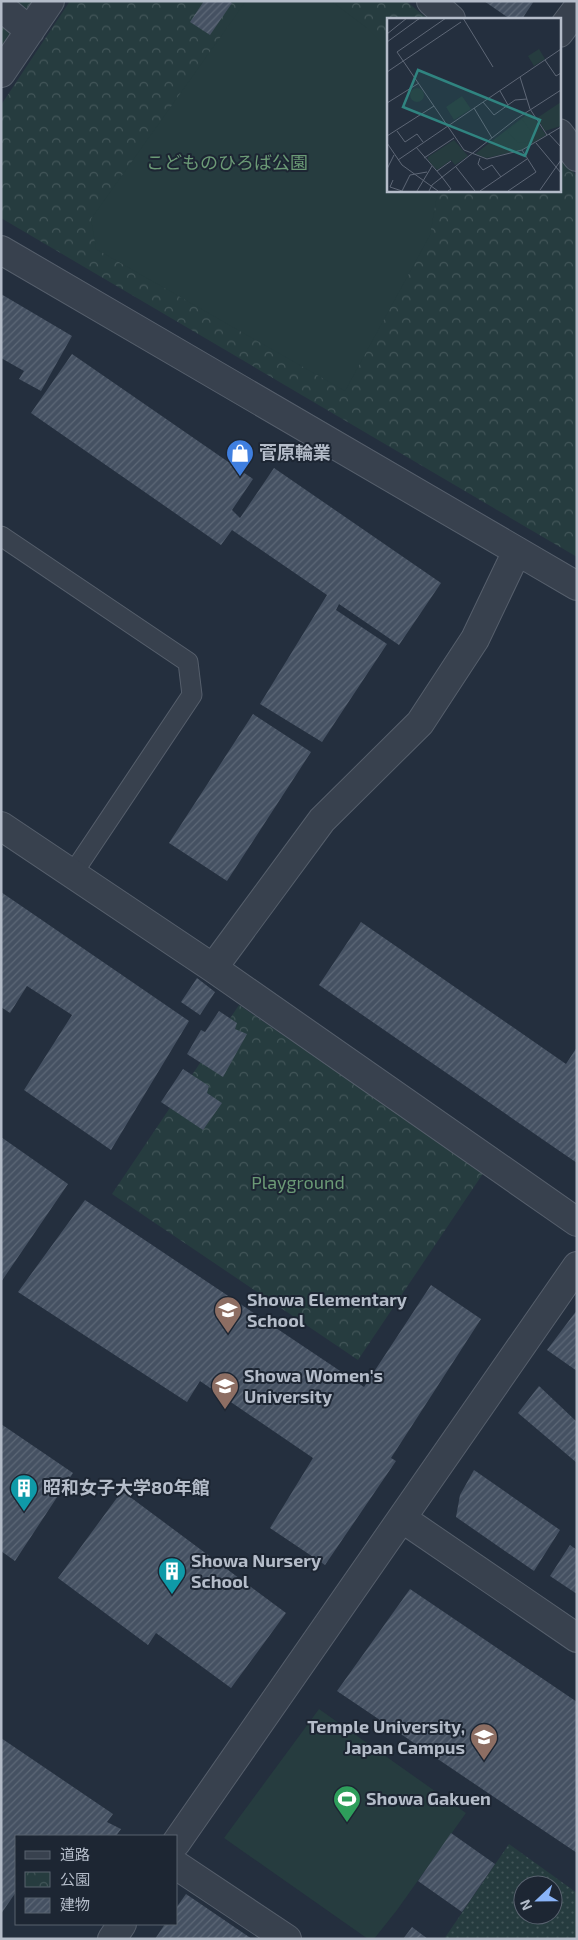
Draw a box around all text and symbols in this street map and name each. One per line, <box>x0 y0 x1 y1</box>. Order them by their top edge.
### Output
inset map <box>387 18 560 191</box>
park label: こどものひろば公園 <box>146 151 308 173</box>
shop icon: 菅原輪業 <box>225 438 255 477</box>
place label: 菅原輪業 <box>259 441 331 463</box>
park label: Playground <box>251 1171 345 1193</box>
place label: Showa Elementary School <box>247 1288 408 1331</box>
school or university icon: Showa Elementary School <box>213 1295 243 1334</box>
place label: Showa Women's University <box>244 1364 383 1407</box>
school or university icon: Showa Women's University <box>210 1371 240 1410</box>
building icon: 昭和女子大学80年館 <box>9 1473 39 1512</box>
place label: 昭和女子大学80年館 <box>43 1476 210 1498</box>
place label: Showa Nursery School <box>191 1549 322 1592</box>
building icon: Showa Nursery School <box>157 1556 187 1595</box>
place label: Temple University, Japan Campus <box>307 1715 465 1758</box>
school or university icon: Temple University, Japan Campus <box>469 1722 499 1761</box>
sports icon: Showa Gakuen <box>332 1784 362 1823</box>
place label: Showa Gakuen <box>366 1787 491 1809</box>
legend <box>15 1835 178 1925</box>
text: 道路 <box>60 1845 90 1863</box>
text: 公園 <box>60 1870 90 1888</box>
north arrow <box>513 1875 563 1925</box>
text: 建物 <box>60 1895 90 1913</box>
text: N <box>516 1897 535 1913</box>

